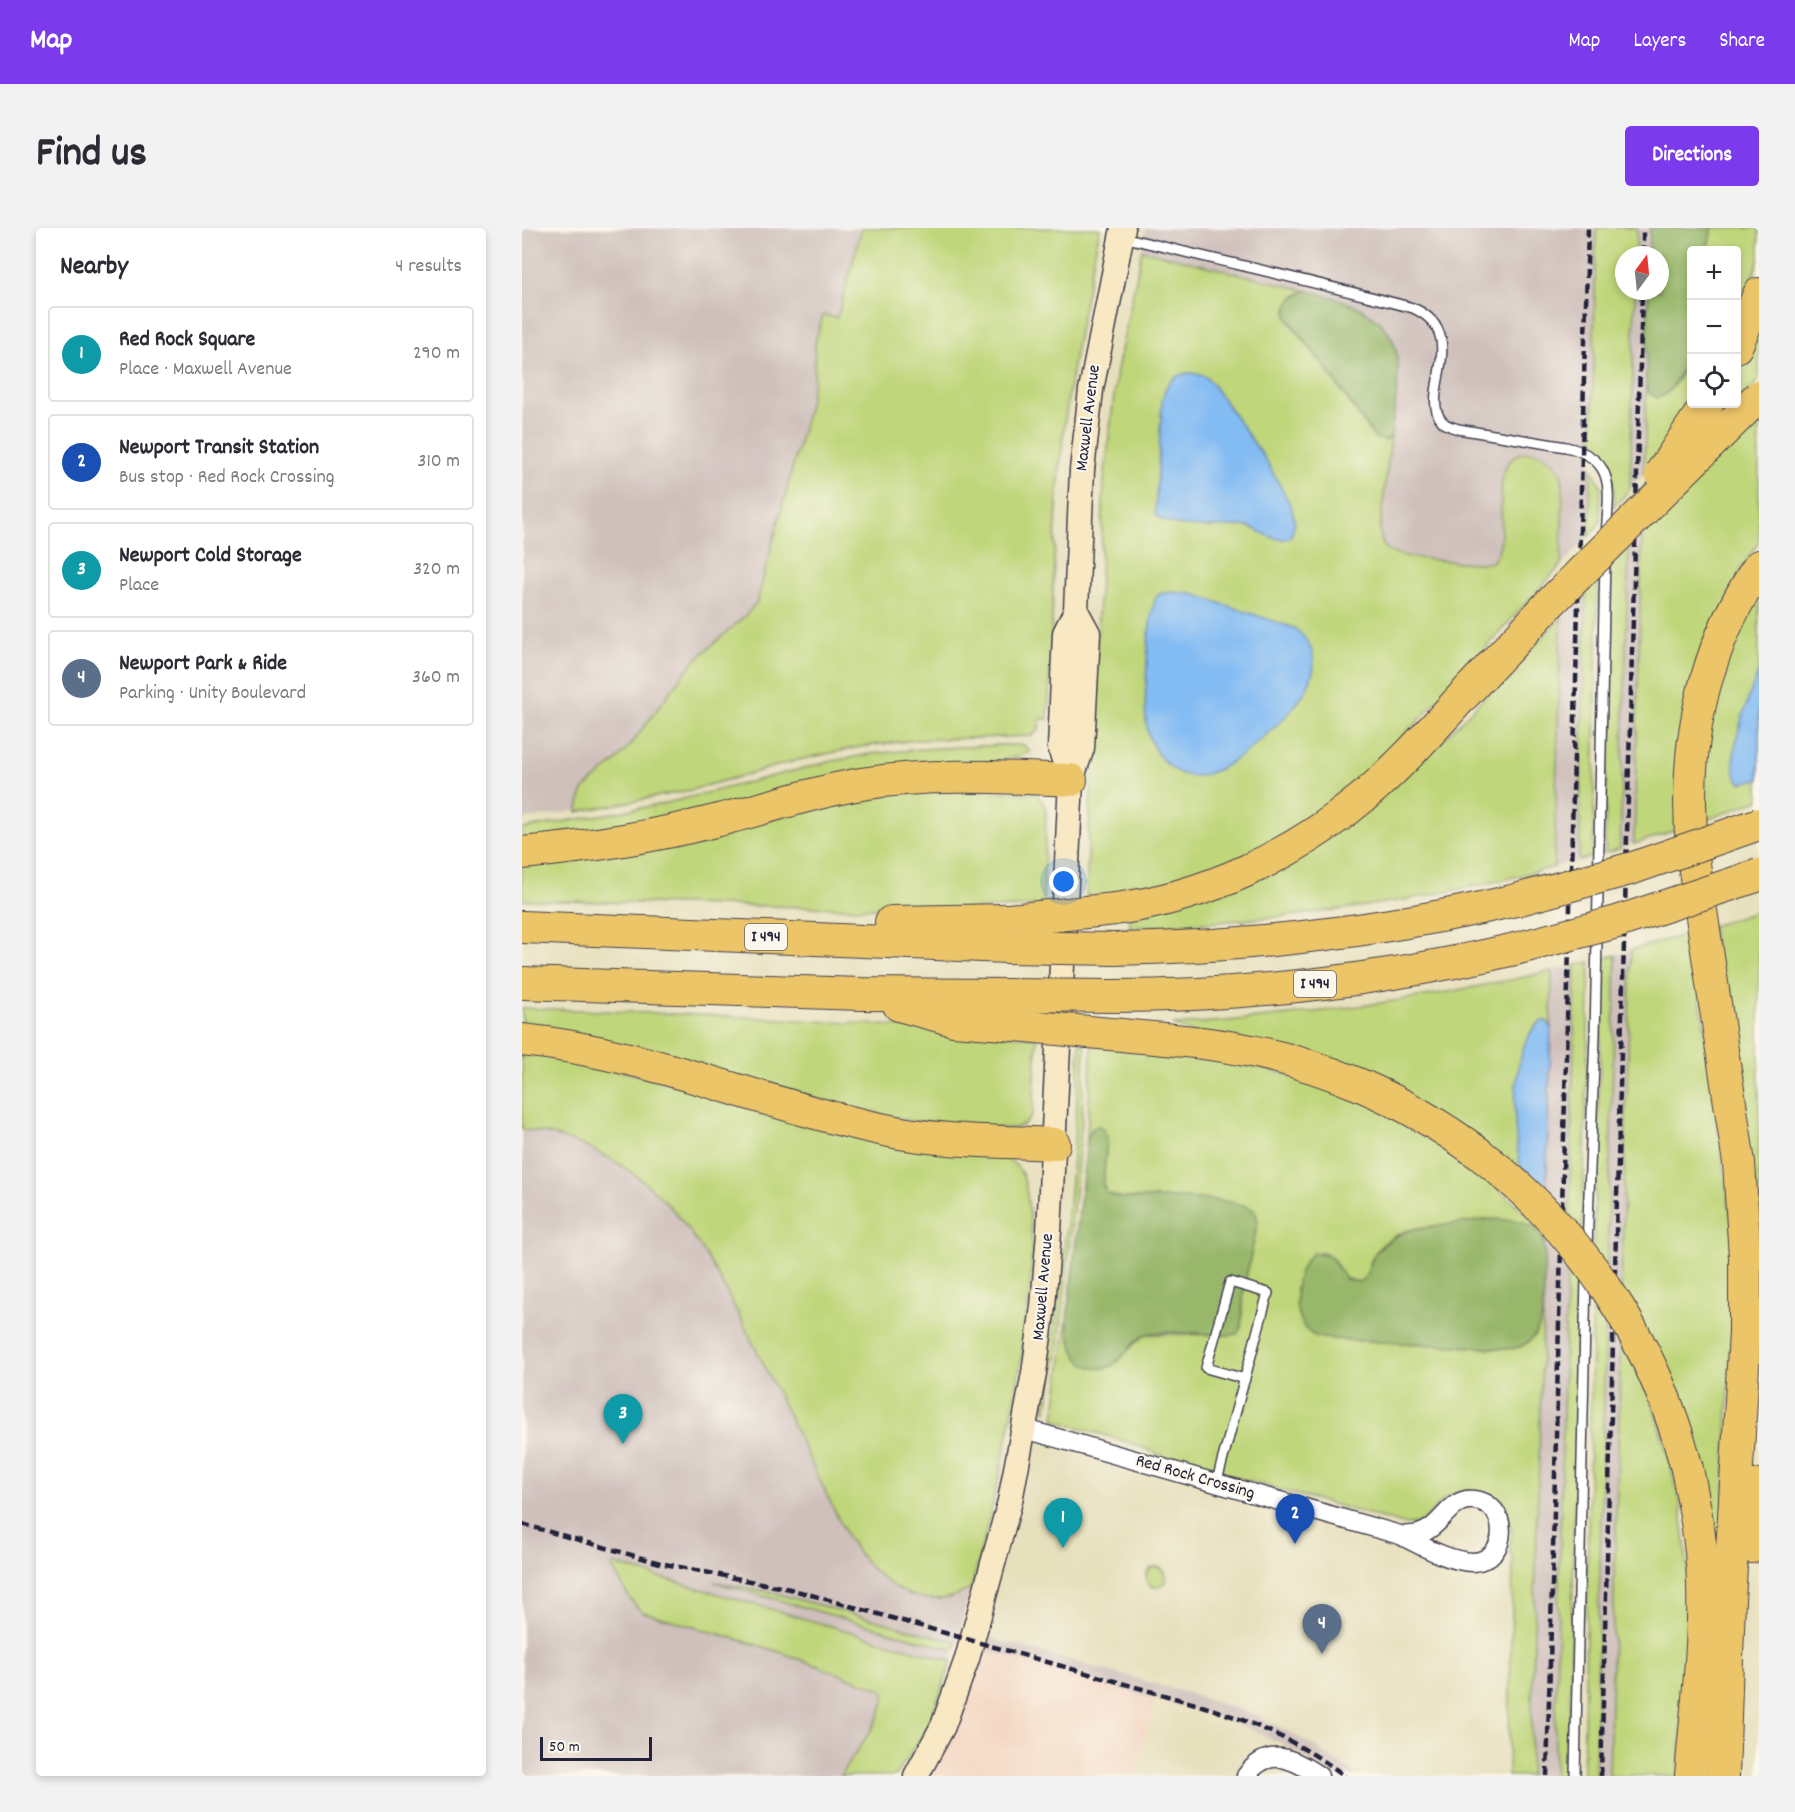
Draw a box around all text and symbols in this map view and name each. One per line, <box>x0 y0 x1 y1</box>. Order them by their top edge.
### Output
text: Map <box>30 22 72 62</box>
text: Map <box>1569 27 1600 57</box>
text: Layers <box>1633 27 1686 57</box>
text: Share <box>1719 27 1765 57</box>
text: Find us <box>36 126 147 186</box>
button: Directions <box>1625 126 1759 186</box>
north arrow <box>1615 246 1669 300</box>
map controls <box>1687 246 1741 408</box>
button: + <box>1687 246 1741 300</box>
text: Nearby <box>60 249 128 286</box>
text: 4 results <box>395 253 462 281</box>
button: − <box>1687 300 1741 354</box>
text: Red Rock Square <box>119 325 255 356</box>
text: 1 <box>79 340 84 368</box>
text: 290 m <box>413 340 460 368</box>
button: locate <box>1687 354 1741 408</box>
text: Place · Maxwell Avenue <box>119 356 292 384</box>
street label: Maxwell Avenue <box>1070 363 1108 473</box>
text: Newport Transit Station <box>119 433 319 464</box>
text: 2 <box>77 448 86 476</box>
text: 310 m <box>418 448 460 476</box>
text: Bus stop · Red Rock Crossing <box>119 464 334 492</box>
text: Newport Cold Storage <box>119 541 302 572</box>
text: 3 <box>77 556 86 584</box>
text: 320 m <box>413 556 460 584</box>
text: Place <box>119 572 159 600</box>
text: Newport Park & Ride <box>119 649 287 680</box>
text: 4 <box>77 664 86 692</box>
text: 360 m <box>412 664 460 692</box>
text: Parking · Unity Boulevard <box>119 680 306 708</box>
your location <box>1049 867 1078 896</box>
road number: I 494 <box>745 924 787 950</box>
road number: I 494 <box>1294 971 1336 997</box>
street label: Maxwell Avenue <box>1027 1232 1061 1341</box>
pin: 3 <box>604 1394 642 1444</box>
street label: Red Rock Crossing <box>1132 1449 1258 1507</box>
pin: 2 <box>1276 1494 1314 1544</box>
pin: 1 <box>1044 1498 1082 1548</box>
pin: 4 <box>1302 1604 1342 1654</box>
scale bar <box>540 1734 652 1762</box>
text: 50 m <box>549 1736 580 1759</box>

